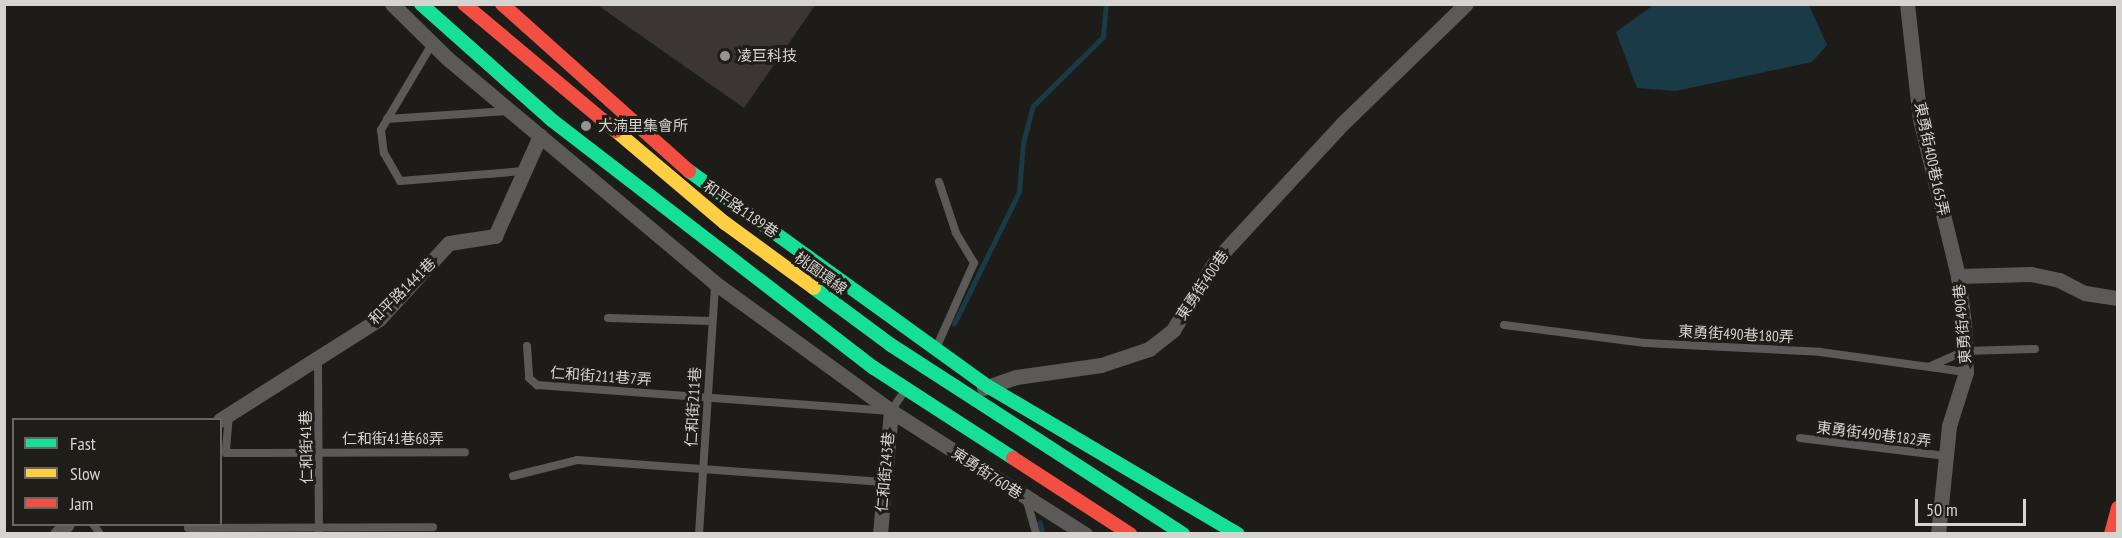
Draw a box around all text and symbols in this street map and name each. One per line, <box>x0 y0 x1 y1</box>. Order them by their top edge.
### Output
place label: 凌巨科技 <box>737 47 797 65</box>
marker: 凌巨科技 <box>718 49 732 63</box>
street label: 東勇街400巷165弄 <box>1911 101 1953 217</box>
place label: 大湳里集會所 <box>598 117 688 135</box>
marker: 大湳里集會所 <box>579 119 593 133</box>
street label: 和平路1189巷 <box>700 177 782 241</box>
street label: 東勇街400巷 <box>1172 247 1232 323</box>
street label: 桃園環線 <box>791 248 851 298</box>
street label: 和平路1441巷 <box>365 254 439 328</box>
street label: 東勇街490巷 <box>1950 283 1974 365</box>
street label: 東勇街490巷180弄 <box>1678 322 1794 346</box>
street label: 仁和街211巷7弄 <box>549 363 653 389</box>
street label: 仁和街211巷 <box>682 366 704 448</box>
street label: 仁和街41巷 <box>296 410 316 484</box>
legend <box>12 418 222 526</box>
street label: 東勇街490巷182弄 <box>1816 418 1932 450</box>
street label: 仁和街41巷68弄 <box>342 430 444 448</box>
street label: 仁和街243巷 <box>873 431 897 513</box>
text: Fast <box>70 432 96 455</box>
street label: 東勇街760巷 <box>948 444 1026 502</box>
text: Slow <box>70 462 100 485</box>
scale bar <box>1918 487 2029 525</box>
text: Jam <box>70 492 93 515</box>
text: 50 m <box>1926 498 1958 521</box>

